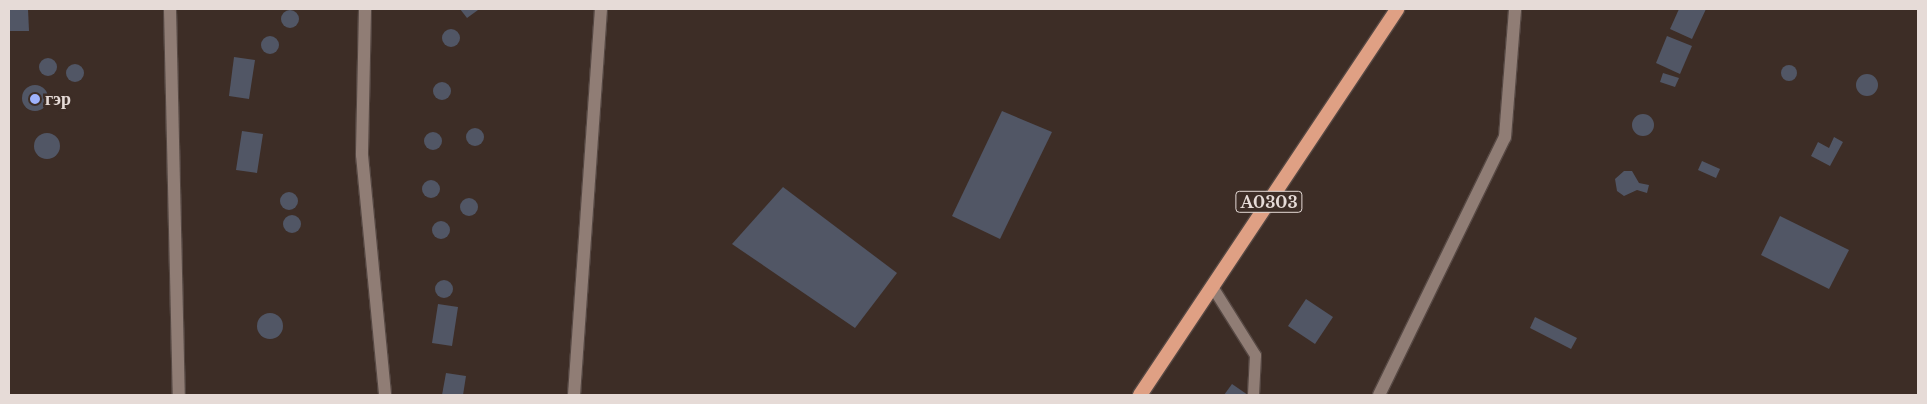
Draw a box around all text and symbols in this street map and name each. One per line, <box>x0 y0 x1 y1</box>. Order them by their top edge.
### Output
place label: гэр <box>45 88 71 110</box>
marker: гэр <box>29 93 41 105</box>
road number: A0303 <box>1235 188 1303 216</box>

